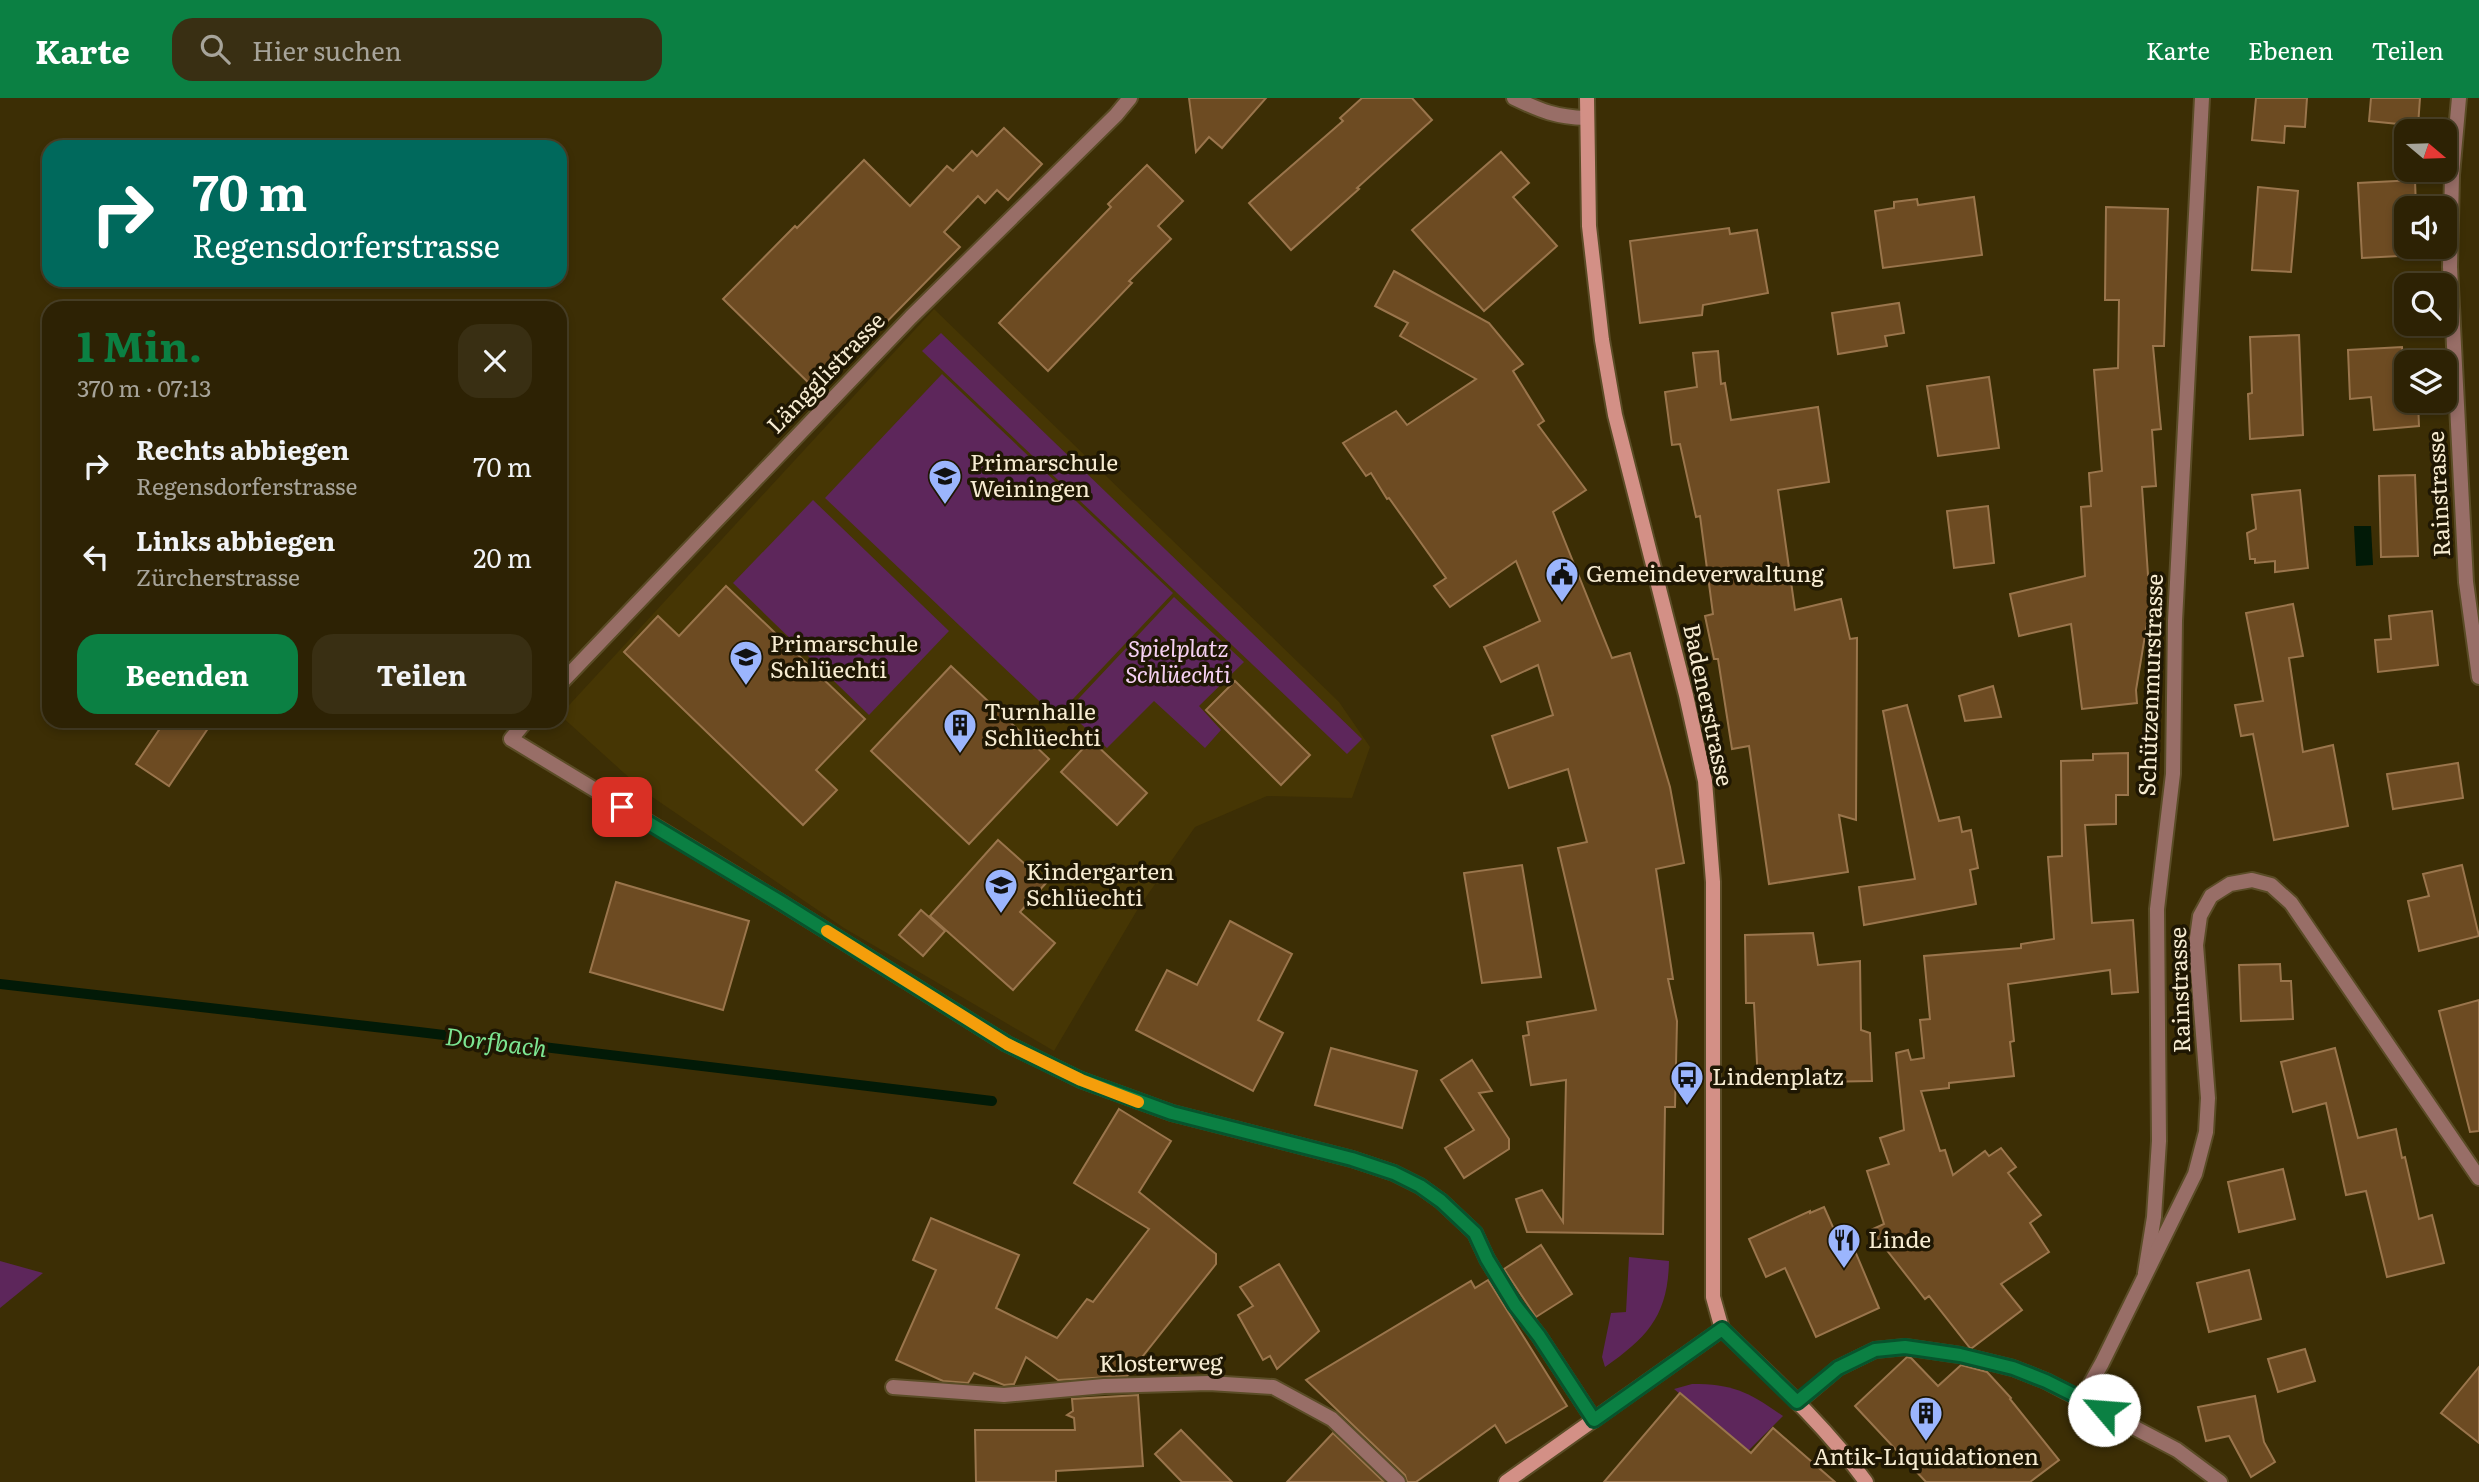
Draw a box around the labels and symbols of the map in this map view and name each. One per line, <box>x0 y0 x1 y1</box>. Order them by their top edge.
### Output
north arrow <box>2394 119 2457 182</box>
street label: Längglistrasse <box>758 303 892 440</box>
street label: Rainstrasse <box>2417 430 2457 558</box>
place label: Primarschule Weiningen <box>970 444 1118 504</box>
school or university icon: Primarschule Weiningen <box>926 457 964 506</box>
public building icon: Gemeindeverwaltung <box>1543 555 1581 604</box>
place label: Gemeindeverwaltung <box>1586 555 1824 589</box>
street label: Schützenmurstrasse <box>2128 573 2170 797</box>
street label: Badenerstrasse <box>1676 620 1744 789</box>
place label: Primarschule Schlüechti <box>770 625 918 685</box>
park label: Spielplatz Schlüechti <box>1125 630 1231 690</box>
school or university icon: Primarschule Schlüechti <box>727 638 765 687</box>
place label: Turnhalle Schlüechti <box>984 693 1101 753</box>
building icon: Turnhalle Schlüechti <box>941 706 979 755</box>
pin <box>592 777 652 837</box>
place label: Kindergarten Schlüechti <box>1026 853 1174 913</box>
school or university icon: Kindergarten Schlüechti <box>982 866 1020 915</box>
street label: Rainstrasse <box>2159 926 2197 1054</box>
water label: Dorfbach <box>443 1017 549 1064</box>
bus stop icon: Lindenplatz <box>1668 1058 1706 1107</box>
place label: Lindenplatz <box>1712 1058 1844 1092</box>
restaurant icon: Linde <box>1825 1221 1863 1270</box>
place label: Linde <box>1868 1221 1931 1255</box>
street label: Klosterweg <box>1099 1343 1223 1379</box>
position arrow <box>2067 1373 2141 1447</box>
building icon: Antik-Liquidationen <box>1907 1394 1945 1443</box>
place label: Antik-Liquidationen <box>1813 1438 2039 1472</box>

